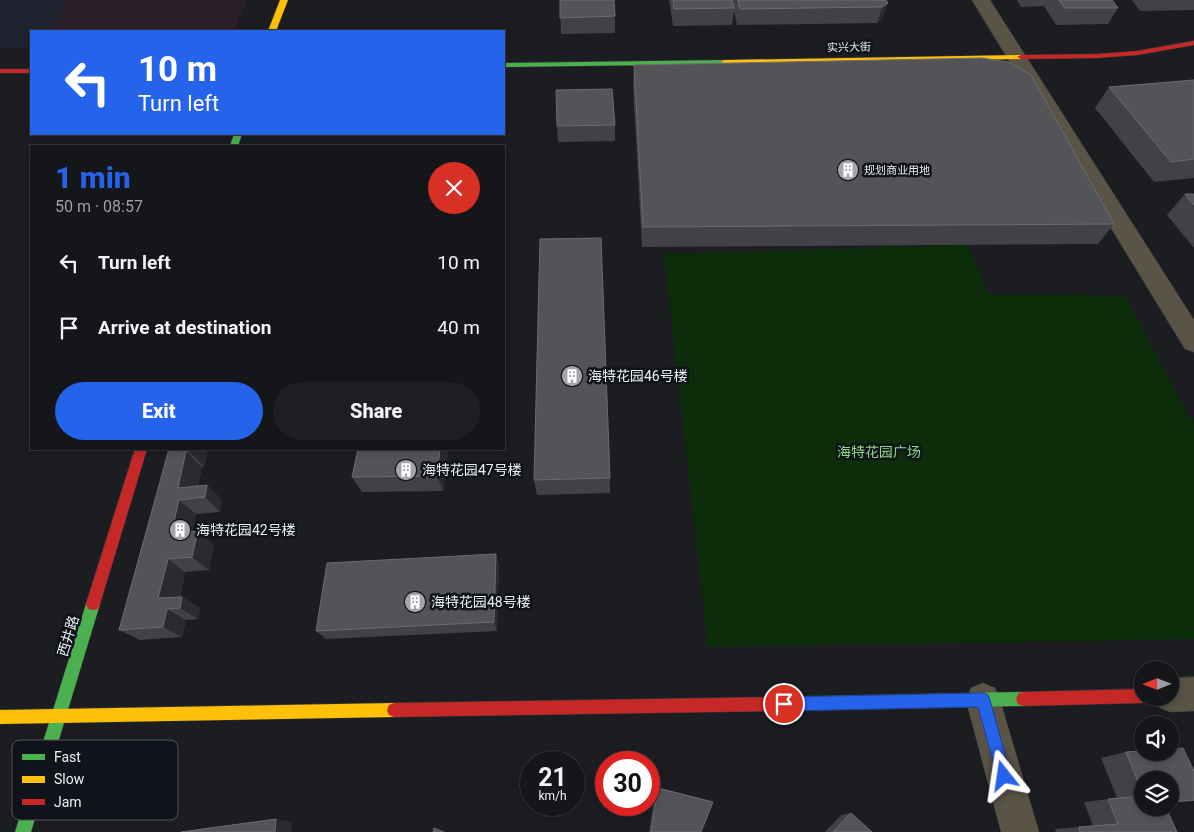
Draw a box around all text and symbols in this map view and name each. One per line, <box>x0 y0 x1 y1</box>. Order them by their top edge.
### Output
street label: 实兴大街 <box>827 41 871 54</box>
text: 10 m <box>138 49 217 90</box>
icon: left <box>55 50 120 115</box>
text: Turn left <box>138 91 219 116</box>
building icon: 规划商业用地 <box>836 158 860 182</box>
text: 1 min <box>55 160 131 195</box>
button: close <box>428 162 480 214</box>
place label: 规划商业用地 <box>864 164 930 177</box>
text: 50 m · 08:57 <box>55 197 143 216</box>
icon: left <box>55 249 83 277</box>
text: Turn left <box>98 251 171 274</box>
text: 10 m <box>437 251 480 274</box>
icon: arrive <box>55 314 83 342</box>
text: Arrive at destination <box>98 316 271 339</box>
text: 40 m <box>437 316 480 339</box>
building icon: 海特花园46号楼 <box>560 364 584 388</box>
place label: 海特花园46号楼 <box>588 368 688 384</box>
button: Exit <box>55 382 263 440</box>
button: Share <box>273 382 480 440</box>
park label: 海特花园广场 <box>837 444 921 460</box>
building icon: 海特花园47号楼 <box>394 458 418 482</box>
place label: 海特花园47号楼 <box>422 462 522 478</box>
building icon: 海特花园42号楼 <box>168 518 192 542</box>
place label: 海特花园42号楼 <box>196 522 296 538</box>
building icon: 海特花园48号楼 <box>403 590 427 614</box>
place label: 海特花园48号楼 <box>431 594 531 610</box>
street label: 西井路 <box>54 614 82 658</box>
north arrow <box>1134 661 1179 706</box>
map controls <box>1134 661 1179 816</box>
pin <box>763 683 805 725</box>
icon: arrive <box>770 690 798 718</box>
button: sound <box>1134 716 1179 761</box>
legend <box>12 740 178 820</box>
text: Fast <box>54 749 81 765</box>
position arrow <box>977 749 1029 801</box>
speed limit sign: 30 <box>595 751 660 816</box>
text: 21 <box>538 763 567 792</box>
text: Slow <box>54 771 85 787</box>
button: layers <box>1134 771 1179 816</box>
text: km/h <box>538 789 567 803</box>
text: Jam <box>54 794 82 810</box>

